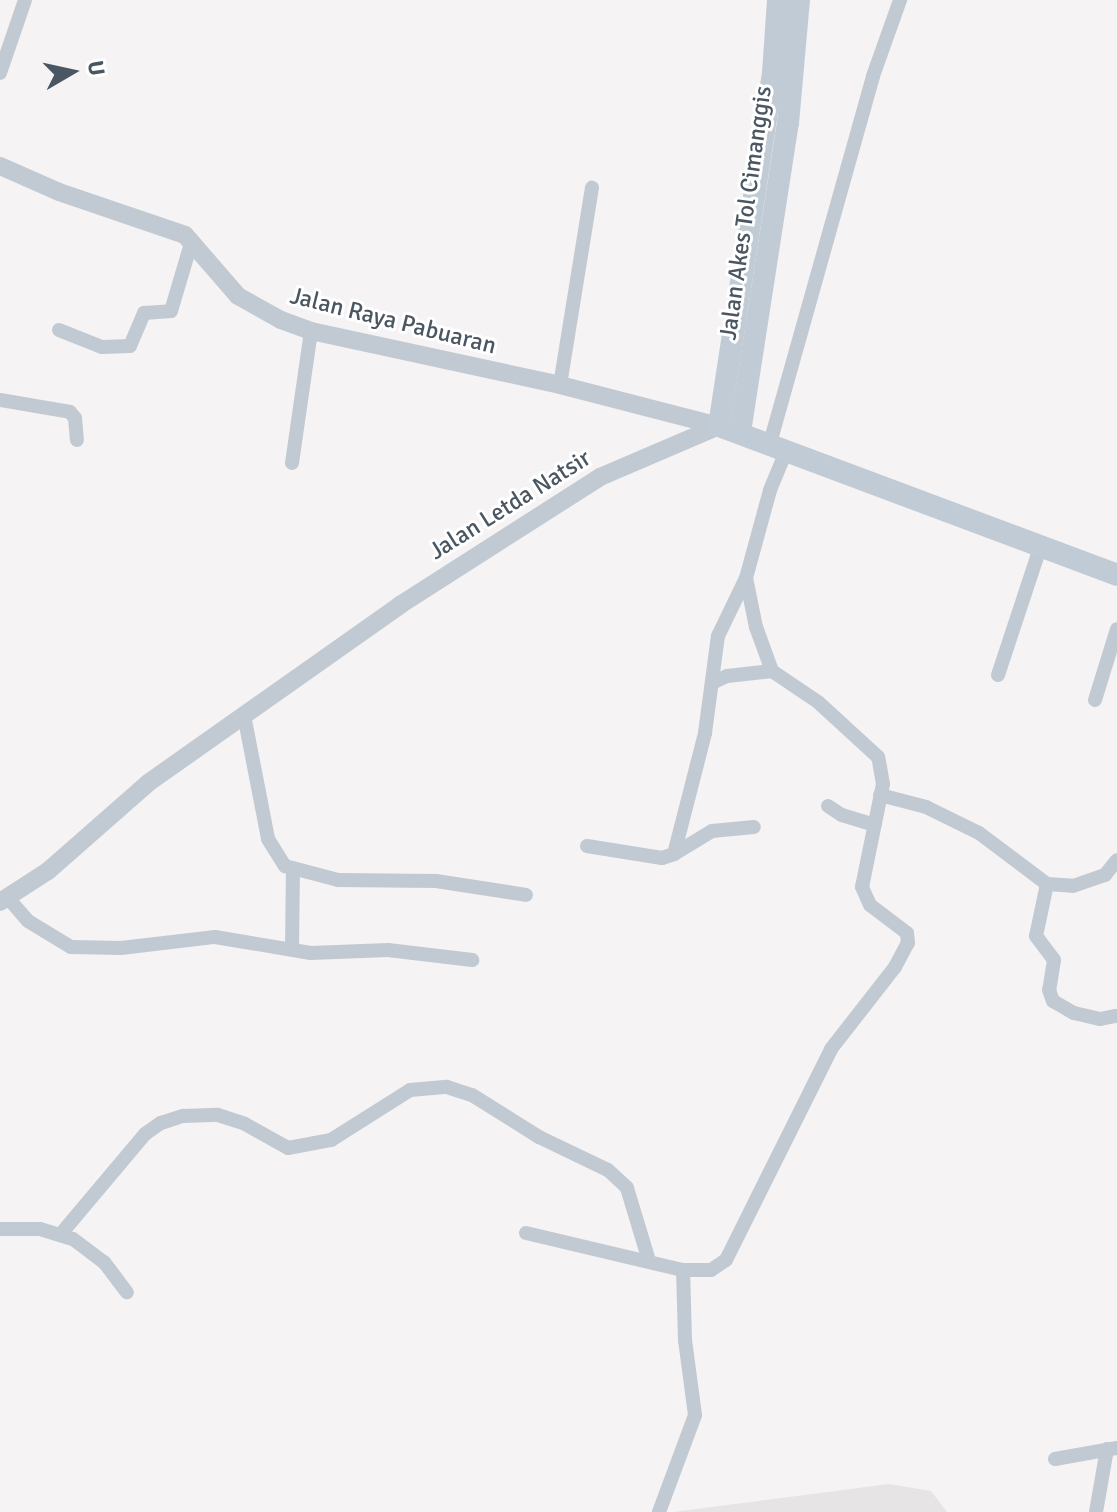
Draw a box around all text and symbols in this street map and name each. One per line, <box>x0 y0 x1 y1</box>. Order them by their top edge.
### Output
north arrow <box>32 32 112 112</box>
text: U <box>82 59 111 78</box>
street label: Jalan Akes Tol Cimanggis <box>714 84 778 342</box>
street label: Jalan Raya Pabuaran <box>287 281 499 361</box>
street label: Jalan Letda Natsir <box>424 444 596 566</box>

